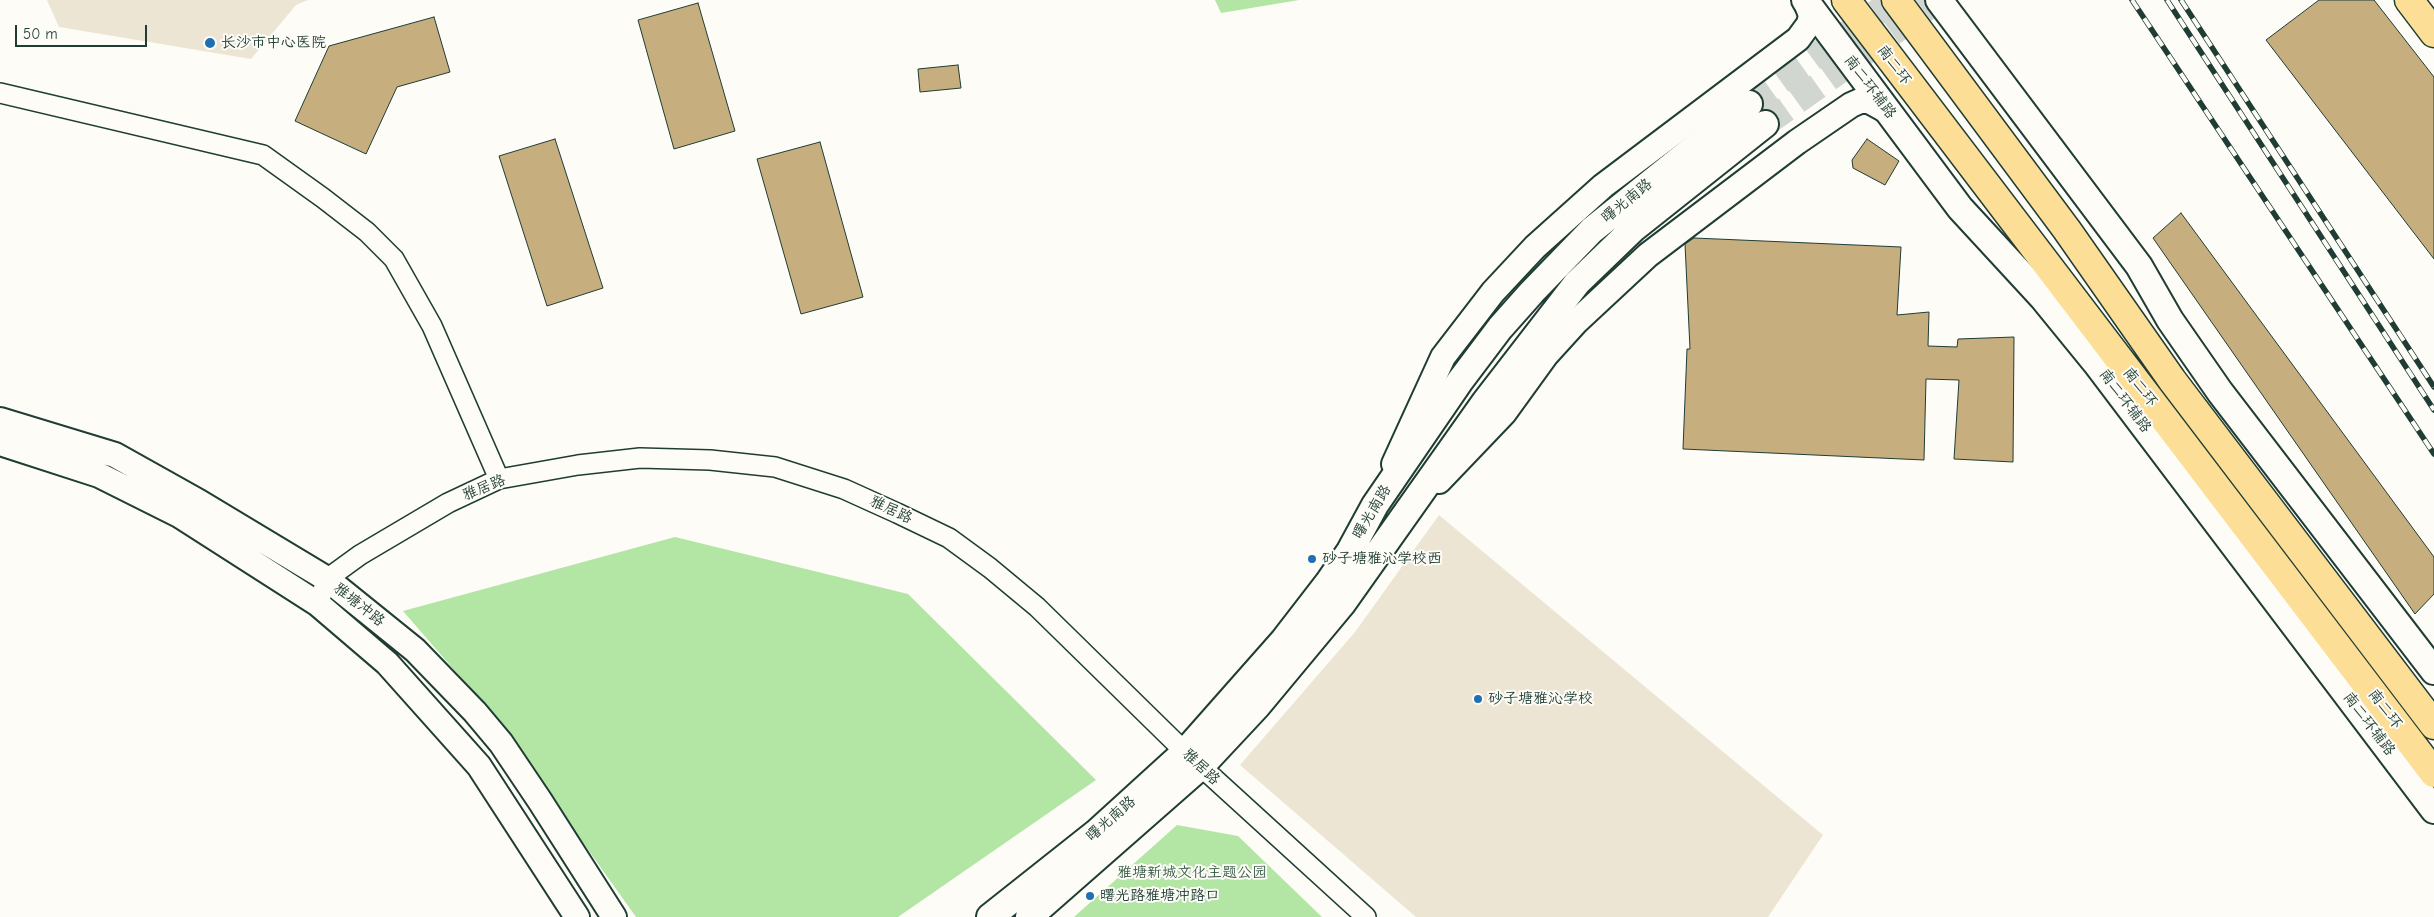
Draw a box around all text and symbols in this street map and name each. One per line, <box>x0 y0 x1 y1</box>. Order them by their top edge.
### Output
scale bar <box>18 15 150 47</box>
text: 50 m <box>23 25 58 43</box>
place label: 长沙市中心医院 <box>221 34 326 52</box>
marker: 长沙市中心医院 <box>203 36 217 50</box>
street label: 南二环 <box>1873 42 1915 88</box>
street label: 南二环辅路 <box>1840 52 1900 122</box>
street label: 曙光南路 <box>1598 175 1656 227</box>
street label: 南二环 <box>2119 364 2161 410</box>
street label: 南二环辅路 <box>2095 366 2155 436</box>
street label: 雅居路 <box>460 471 508 505</box>
street label: 曙光南路 <box>1349 482 1395 542</box>
street label: 雅居路 <box>867 492 915 528</box>
place label: 砂子塘雅沁学校西 <box>1322 550 1442 568</box>
marker: 砂子塘雅沁学校西 <box>1306 553 1318 565</box>
street label: 雅塘冲路 <box>330 579 388 631</box>
street label: 南二环 <box>2364 686 2406 732</box>
street label: 南二环辅路 <box>2339 689 2399 759</box>
place label: 砂子塘雅沁学校 <box>1488 690 1593 708</box>
marker: 砂子塘雅沁学校 <box>1472 693 1484 705</box>
street label: 雅居路 <box>1178 745 1224 789</box>
street label: 曙光南路 <box>1082 793 1140 845</box>
park label: 雅塘新城文化主题公园 <box>1117 864 1267 882</box>
place label: 曙光路雅塘冲路口 <box>1100 887 1220 905</box>
marker: 曙光路雅塘冲路口 <box>1084 890 1096 902</box>

